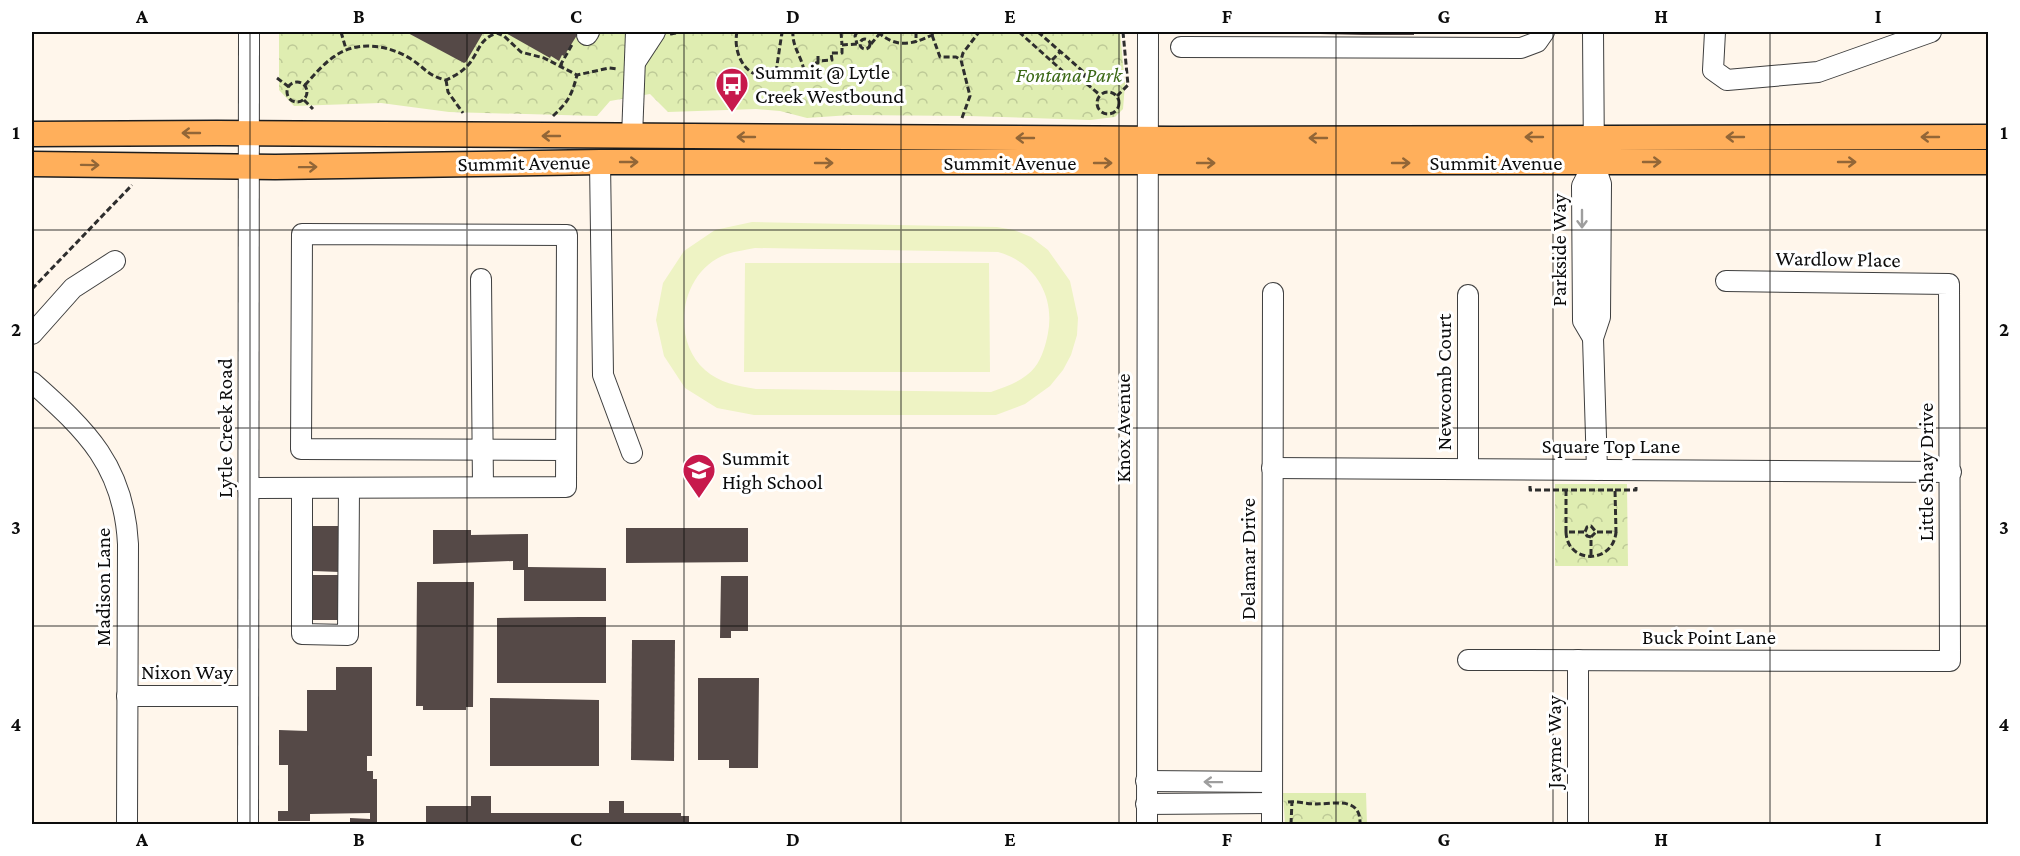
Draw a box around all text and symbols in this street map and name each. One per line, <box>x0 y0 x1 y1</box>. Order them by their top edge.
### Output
text: A <box>135 5 149 27</box>
text: B <box>353 5 365 27</box>
text: C <box>570 5 582 27</box>
text: D <box>786 5 800 27</box>
text: E <box>1004 5 1016 27</box>
text: F <box>1222 5 1233 27</box>
text: G <box>1438 5 1451 27</box>
text: H <box>1654 5 1668 27</box>
text: I <box>1875 5 1882 27</box>
place label: Summit @ Lytle Creek Westbound <box>755 60 904 108</box>
park label: Fontana Park <box>1016 63 1123 87</box>
bus stop icon: Summit @ Lytle Creek Westbound <box>714 66 750 113</box>
text: 1 <box>12 121 20 143</box>
text: 1 <box>2000 121 2008 143</box>
one-way arrow <box>182 127 202 139</box>
one-way arrow <box>542 130 562 142</box>
one-way arrow <box>737 131 757 143</box>
one-way arrow <box>1525 131 1545 143</box>
one-way arrow <box>1726 131 1746 143</box>
one-way arrow <box>1921 131 1941 143</box>
one-way arrow <box>1016 132 1036 144</box>
one-way arrow <box>1309 132 1329 144</box>
street label: Summit Avenue <box>457 150 591 176</box>
street label: Summit Avenue <box>944 151 1076 175</box>
street label: Summit Avenue <box>1430 151 1562 175</box>
one-way arrow <box>618 156 638 168</box>
one-way arrow <box>1642 156 1662 168</box>
one-way arrow <box>1837 156 1857 168</box>
one-way arrow <box>813 157 833 169</box>
one-way arrow <box>1092 157 1112 169</box>
one-way arrow <box>1195 157 1215 169</box>
one-way arrow <box>1390 157 1410 169</box>
one-way arrow <box>79 159 99 171</box>
one-way arrow <box>297 161 317 173</box>
street label: Parkside Way <box>1547 193 1571 306</box>
one-way arrow <box>1576 208 1588 228</box>
street label: Wardlow Place <box>1775 246 1901 272</box>
street label: Newcomb Court <box>1432 312 1456 451</box>
text: 2 <box>11 318 21 340</box>
text: 2 <box>1999 318 2009 340</box>
street label: Lytle Creek Road <box>213 358 237 498</box>
street label: Knox Avenue <box>1111 373 1135 483</box>
street label: Little Shay Drive <box>1914 403 1938 541</box>
street label: Square Top Lane <box>1542 434 1680 458</box>
place label: Summit High School <box>722 446 823 494</box>
school or university icon: Summit High School <box>681 452 717 499</box>
street label: Delamar Drive <box>1236 498 1260 620</box>
text: 3 <box>11 516 21 538</box>
text: 3 <box>1999 516 2009 538</box>
street label: Madison Lane <box>91 528 115 646</box>
street label: Buck Point Lane <box>1642 625 1776 649</box>
street label: Nixon Way <box>141 660 233 684</box>
street label: Jayme Way <box>1542 695 1566 791</box>
text: 4 <box>11 713 22 735</box>
text: 4 <box>1999 713 2010 735</box>
one-way arrow <box>1203 776 1223 788</box>
text: A <box>135 828 149 850</box>
text: B <box>353 828 365 850</box>
text: C <box>570 828 582 850</box>
text: D <box>786 828 800 850</box>
text: E <box>1004 828 1016 850</box>
text: F <box>1222 828 1233 850</box>
text: G <box>1438 828 1451 850</box>
text: H <box>1654 828 1668 850</box>
text: I <box>1875 828 1882 850</box>

